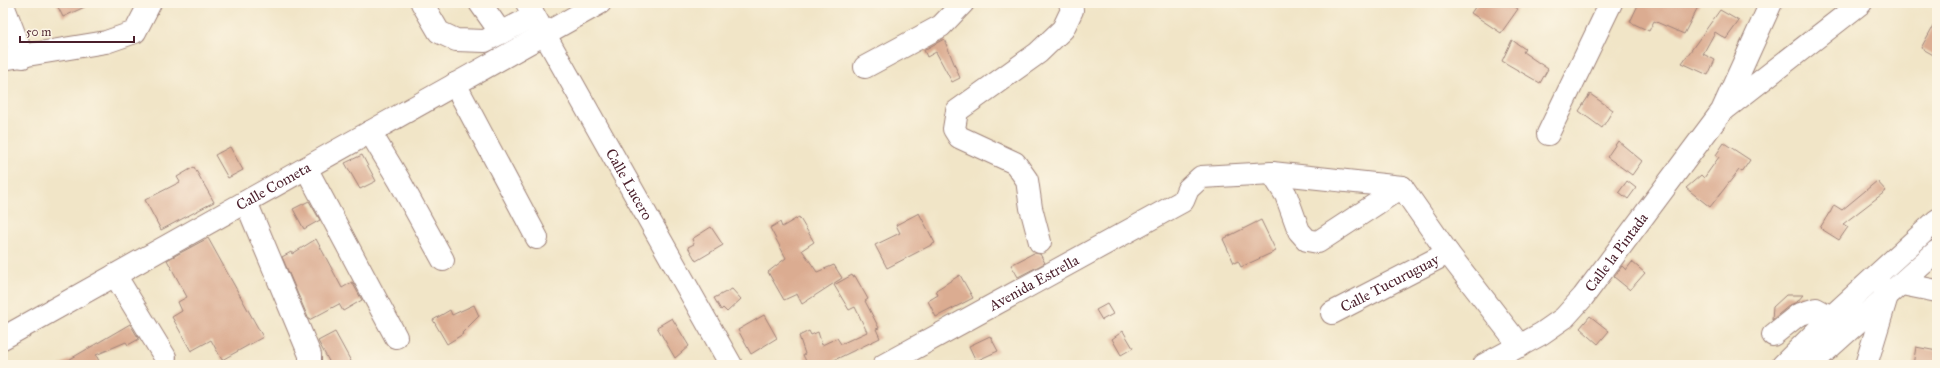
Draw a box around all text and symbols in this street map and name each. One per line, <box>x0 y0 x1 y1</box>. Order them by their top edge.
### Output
scale bar <box>20 18 134 44</box>
text: 50 m <box>26 25 51 39</box>
street label: Calle Lucero <box>602 145 657 223</box>
street label: Calle Cometa <box>233 158 314 214</box>
street label: Calle la Pintada <box>1581 209 1652 295</box>
street label: Calle Tucuruguay <box>1337 250 1443 316</box>
street label: Avenida Estrella <box>985 251 1083 315</box>

